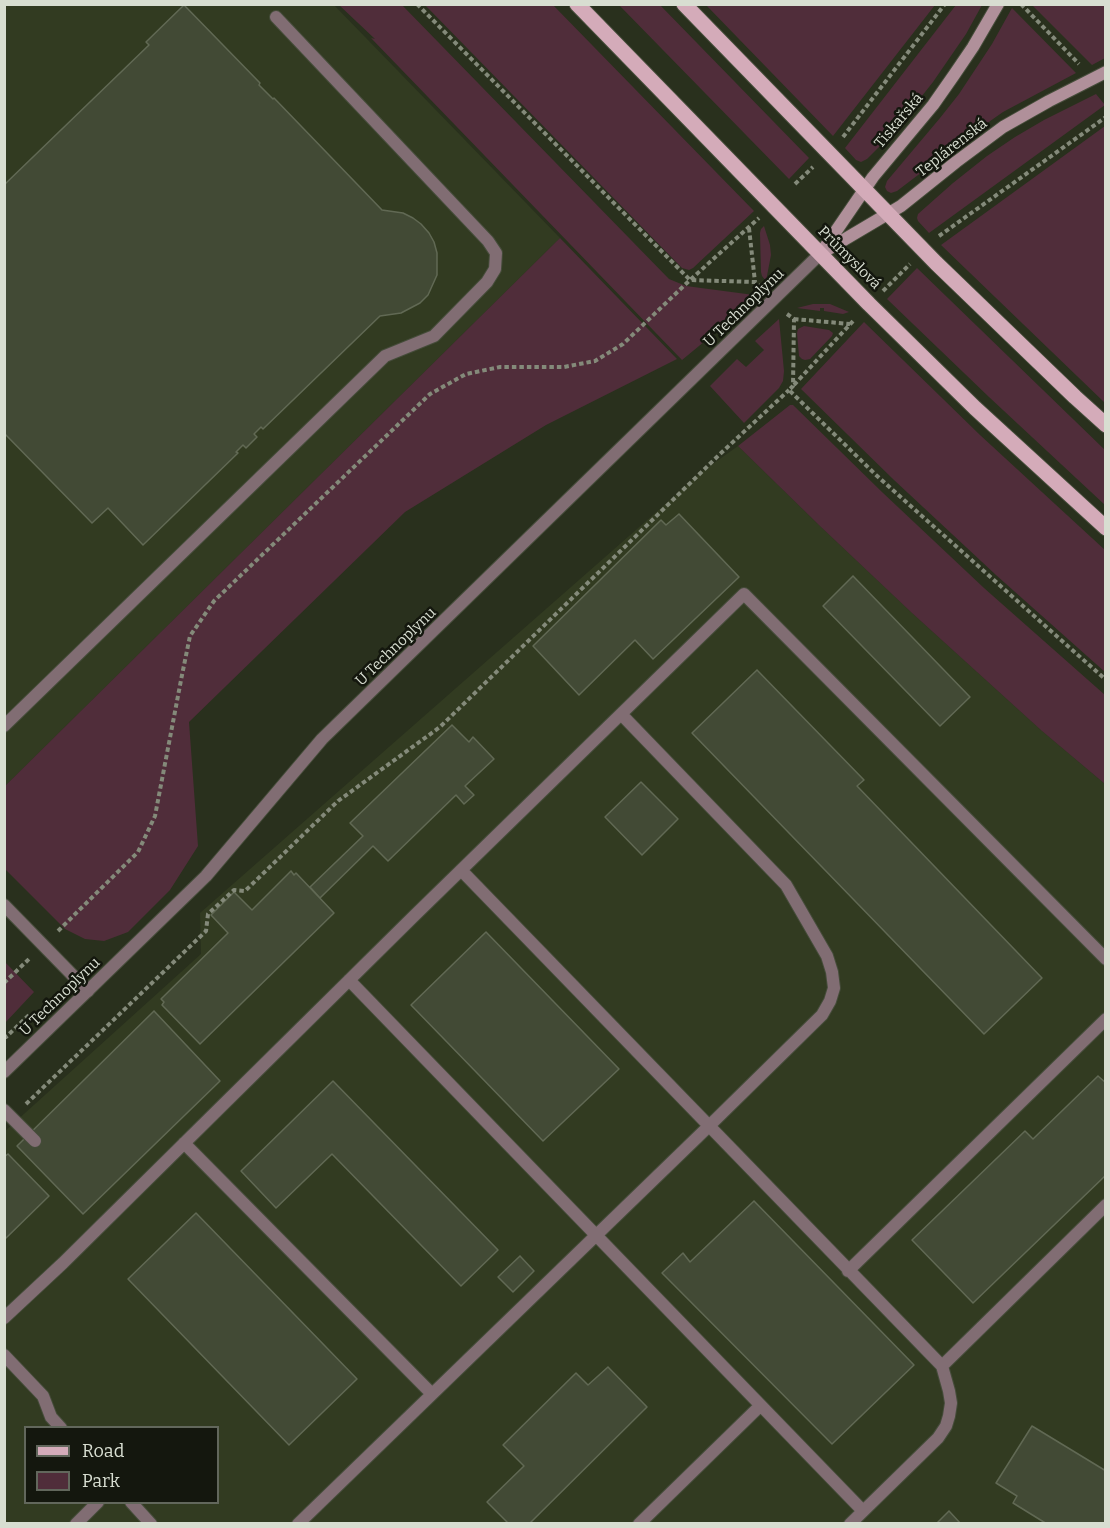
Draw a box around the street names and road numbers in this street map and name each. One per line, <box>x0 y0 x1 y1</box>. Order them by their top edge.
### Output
street label: Tiskařská <box>871 90 927 152</box>
street label: Teplárenská <box>913 115 991 181</box>
street label: Průmyslová <box>814 223 884 293</box>
street label: U Technoplynu <box>700 265 788 351</box>
street label: U Technoplynu <box>352 604 440 690</box>
street label: U Technoplynu <box>16 954 104 1040</box>

